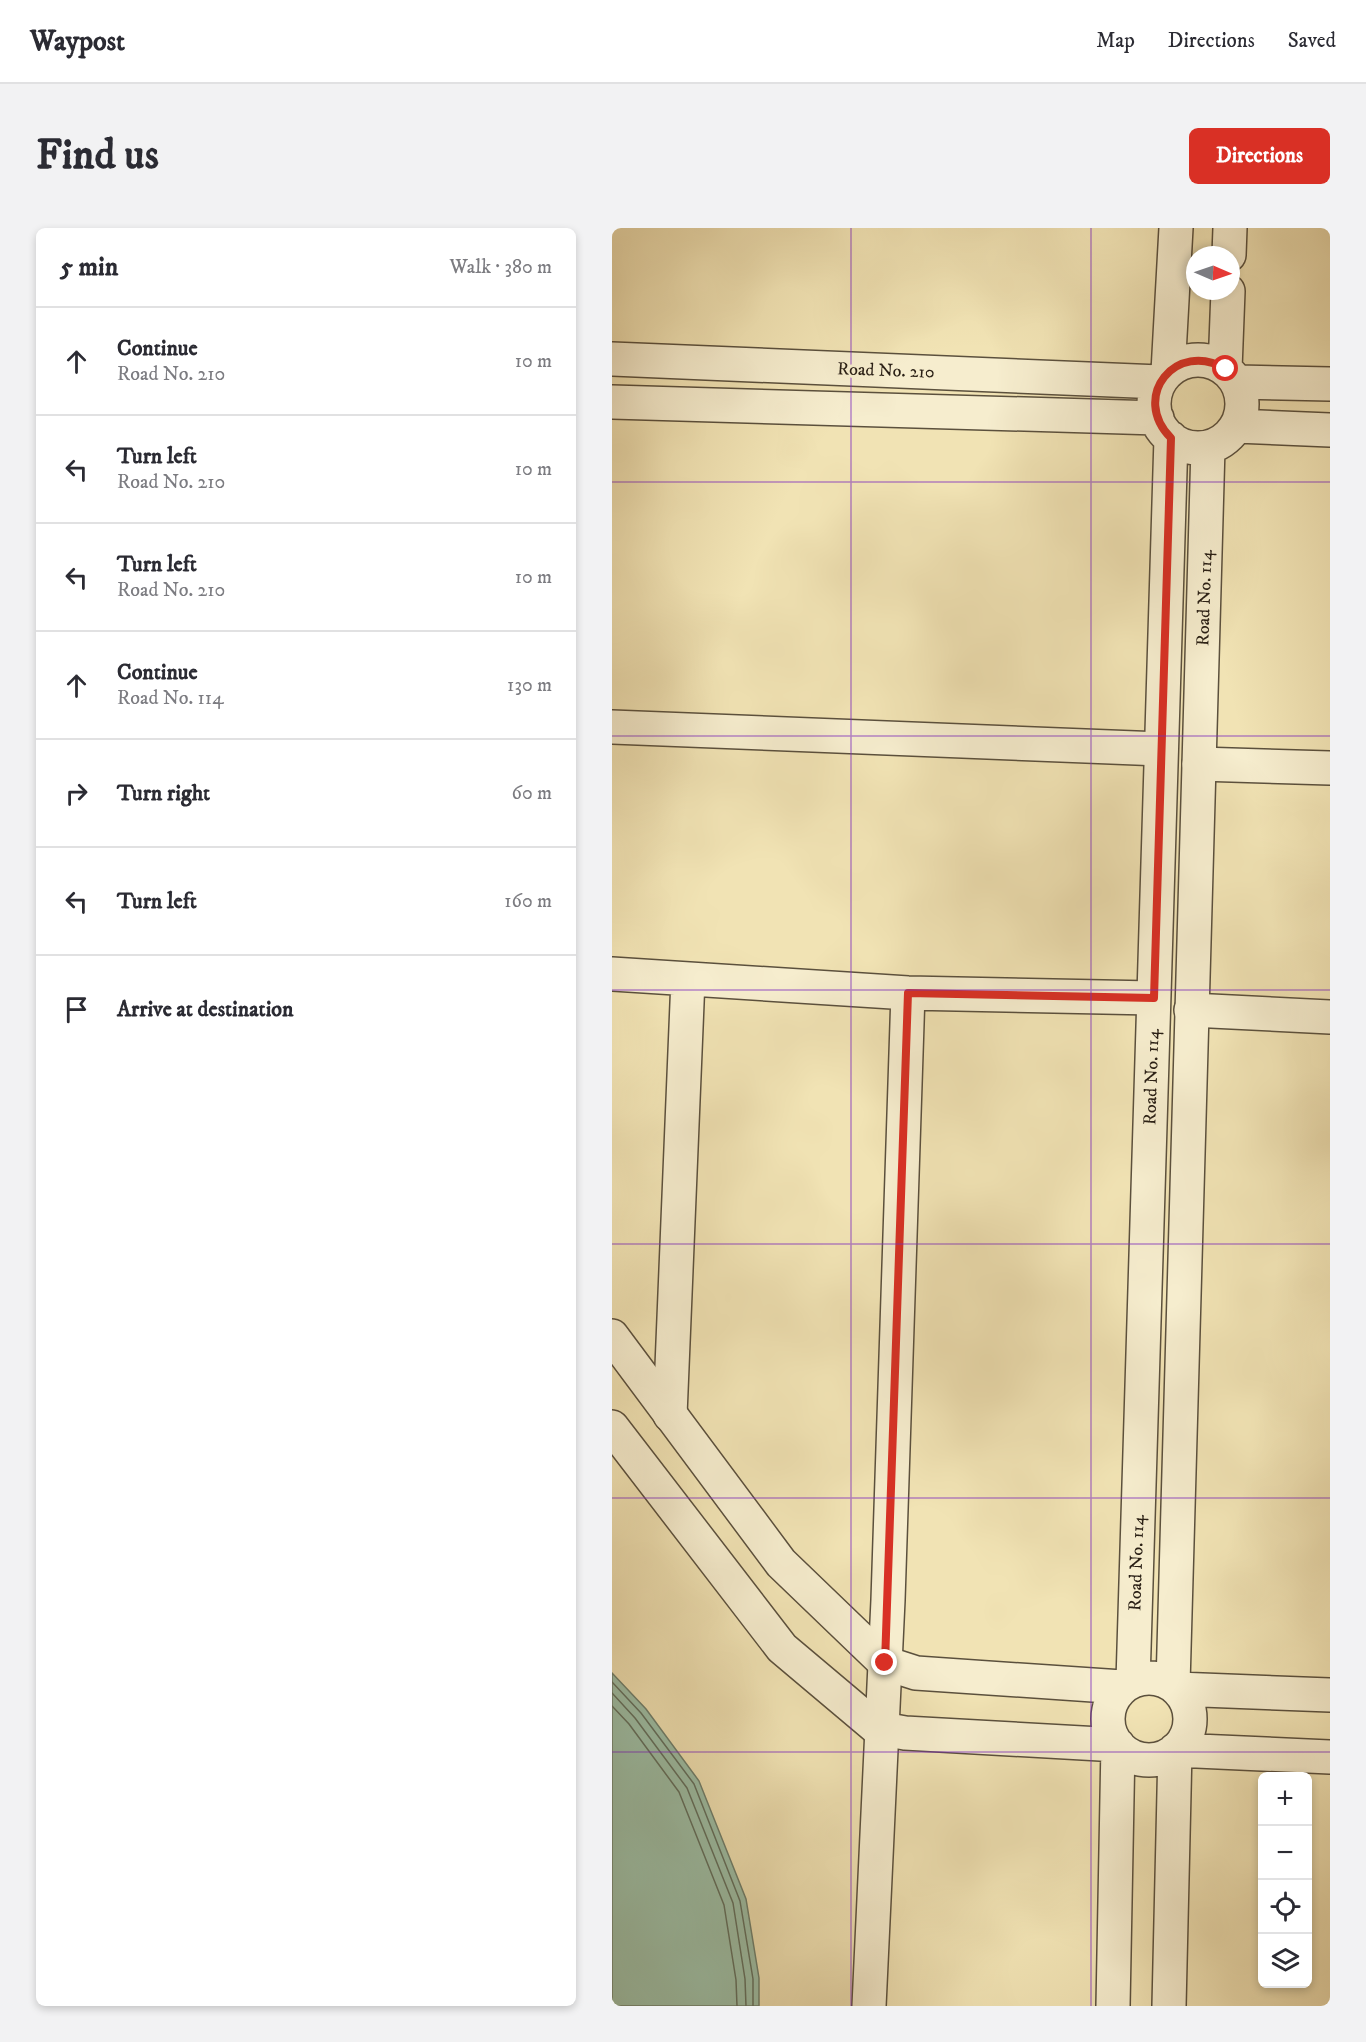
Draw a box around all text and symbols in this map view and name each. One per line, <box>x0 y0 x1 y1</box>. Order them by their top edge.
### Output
text: Waypost <box>30 24 125 59</box>
text: Map <box>1096 28 1135 54</box>
text: Directions <box>1168 28 1255 54</box>
text: Saved <box>1288 28 1336 54</box>
button: Directions <box>1189 128 1330 184</box>
text: Find us <box>36 130 159 182</box>
north arrow <box>1186 246 1240 300</box>
text: 5 min <box>60 251 118 284</box>
text: Walk · 380 m <box>450 255 552 280</box>
text: Continue <box>117 335 198 362</box>
icon: ahead <box>60 345 93 378</box>
text: 10 m <box>515 349 552 374</box>
route start <box>1212 355 1238 381</box>
street label: Road No. 210 <box>837 358 935 384</box>
text: Road No. 210 <box>117 362 225 387</box>
text: Turn left <box>117 443 197 470</box>
icon: left <box>60 453 93 486</box>
text: 10 m <box>515 457 552 482</box>
text: Road No. 210 <box>117 470 225 495</box>
street label: Road No. 114 <box>1192 549 1218 646</box>
text: Turn left <box>117 551 197 578</box>
icon: left <box>60 561 93 594</box>
text: 10 m <box>515 565 552 590</box>
text: Road No. 210 <box>117 578 225 603</box>
text: Continue <box>117 659 198 686</box>
icon: ahead <box>60 669 93 702</box>
text: 130 m <box>507 673 552 698</box>
text: Road No. 114 <box>117 686 224 711</box>
icon: right <box>60 777 93 810</box>
text: Turn right <box>117 780 210 807</box>
text: 60 m <box>512 781 552 806</box>
icon: left <box>60 885 93 918</box>
text: Turn left <box>117 888 197 915</box>
text: 160 m <box>504 889 552 914</box>
icon: arrive <box>60 993 93 1026</box>
text: Arrive at destination <box>117 996 294 1023</box>
street label: Road No. 114 <box>1139 1028 1165 1125</box>
street label: Road No. 114 <box>1124 1514 1150 1611</box>
route end <box>871 1649 897 1675</box>
map controls <box>1258 1772 1312 1988</box>
button: + <box>1258 1772 1312 1826</box>
button: − <box>1258 1826 1312 1880</box>
button: locate <box>1258 1880 1312 1934</box>
button: layers <box>1258 1934 1312 1988</box>

